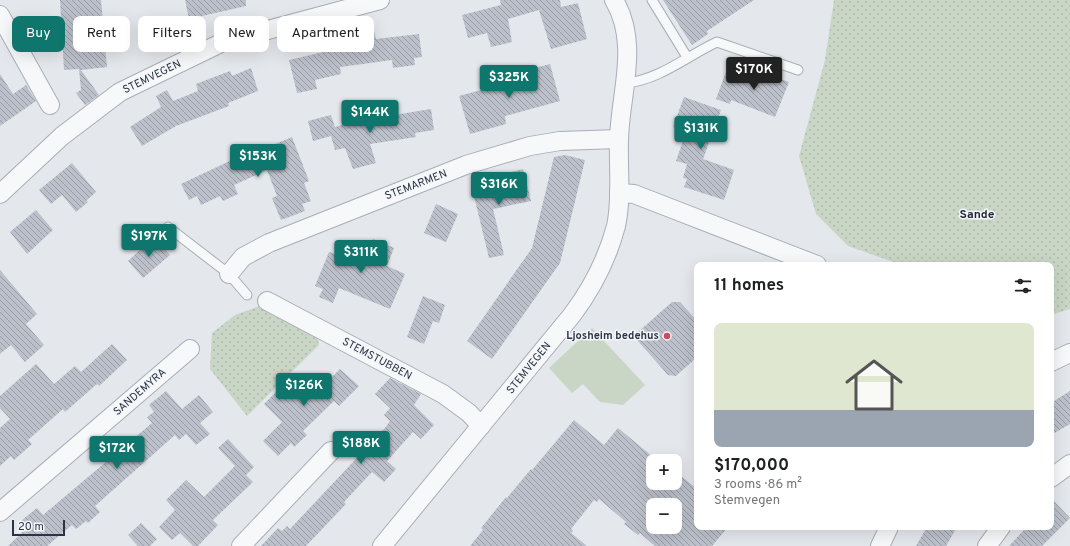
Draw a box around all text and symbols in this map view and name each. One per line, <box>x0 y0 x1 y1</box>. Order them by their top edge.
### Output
chip: Buy <box>12 16 65 52</box>
chip: Rent <box>73 16 130 52</box>
chip: Filters <box>138 16 206 52</box>
chip: New <box>214 16 269 52</box>
chip: Apartment <box>277 16 374 52</box>
street label: STEMVEGEN <box>121 57 183 97</box>
pin: $170K <box>726 57 782 91</box>
text: $170K <box>735 62 773 78</box>
pin: $325K <box>481 65 537 99</box>
text: $325K <box>489 70 529 86</box>
pin: $144K <box>342 100 398 134</box>
text: $144K <box>351 105 389 121</box>
pin: $131K <box>673 116 729 150</box>
text: $131K <box>683 121 719 137</box>
pin: $153K <box>230 144 286 178</box>
text: $153K <box>239 149 277 165</box>
street label: STEMARMEN <box>383 167 449 203</box>
pin: $316K <box>471 172 527 206</box>
text: $316K <box>480 177 518 193</box>
district label: Sande <box>960 207 995 223</box>
pin: $197K <box>121 224 177 258</box>
text: $197K <box>131 229 167 245</box>
pin: $311K <box>333 240 389 274</box>
text: $311K <box>343 245 379 261</box>
text: 11 homes <box>714 275 784 297</box>
icon: filters <box>1012 275 1034 297</box>
place label: Ljosheim bedehus <box>566 329 659 343</box>
marker: Ljosheim bedehus <box>662 331 672 341</box>
street label: STEMSTUBBEN <box>340 335 414 383</box>
street label: STEMVEGEN <box>504 339 554 397</box>
icon: home <box>838 349 910 421</box>
street label: SANDEMYRA <box>111 365 169 419</box>
pin: $126K <box>276 373 332 407</box>
text: $126K <box>285 378 323 394</box>
pin: $188K <box>333 431 389 465</box>
pin: $172K <box>89 436 145 470</box>
text: $188K <box>342 436 380 452</box>
text: $172K <box>99 441 135 457</box>
map controls <box>646 454 682 534</box>
button: + <box>646 454 682 490</box>
text: $170,000 <box>714 455 789 477</box>
text: 3 rooms · 86 m² <box>714 477 802 493</box>
text: Stemvegen <box>714 493 780 509</box>
button: − <box>646 498 682 534</box>
scale bar <box>12 518 65 537</box>
text: 20 m <box>18 520 44 534</box>

